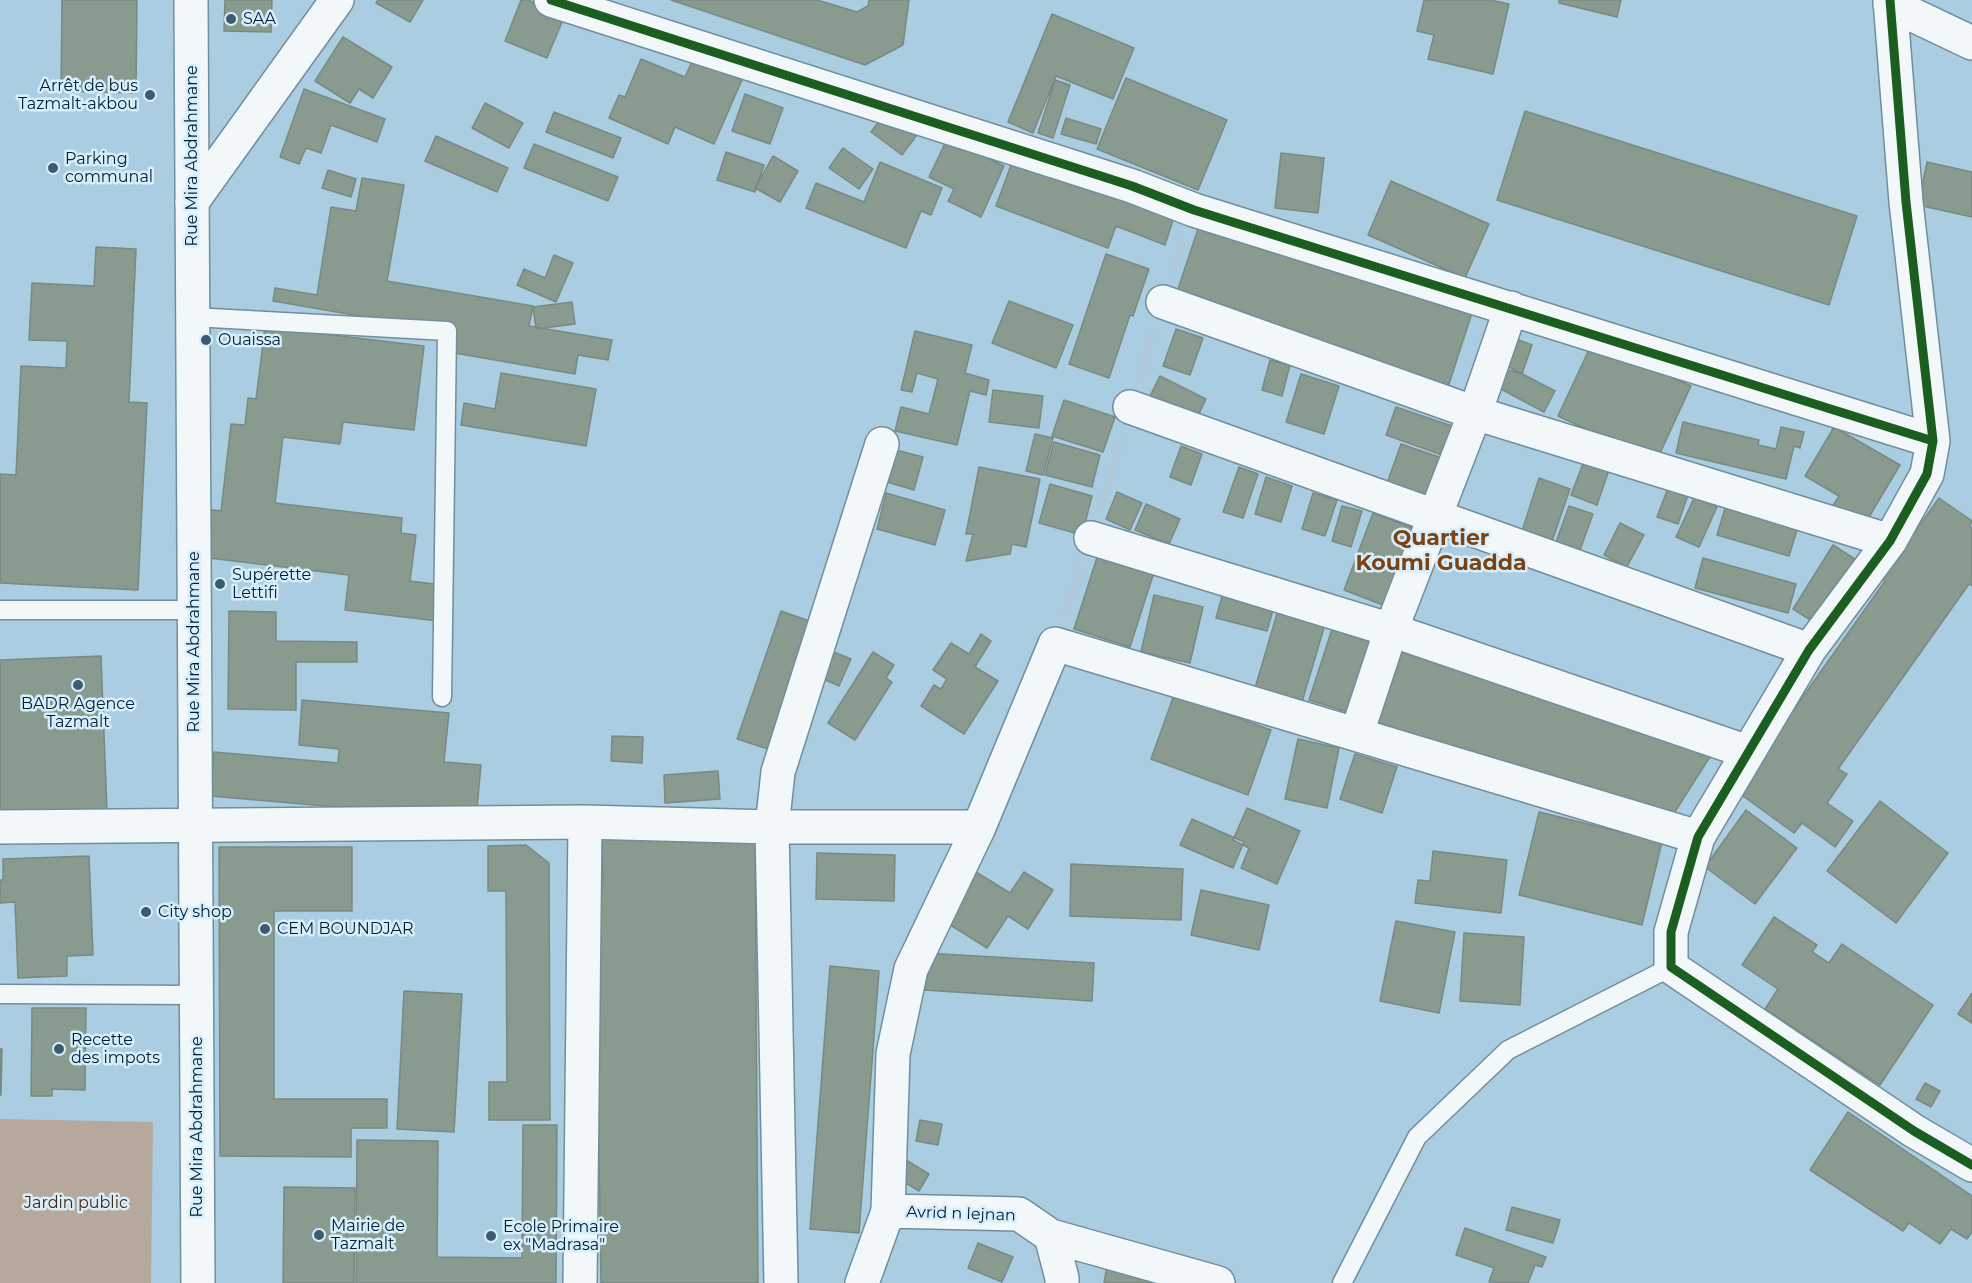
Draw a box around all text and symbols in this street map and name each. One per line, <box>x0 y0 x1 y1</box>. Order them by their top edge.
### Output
place label: SAA <box>243 9 276 29</box>
marker: SAA <box>224 12 238 26</box>
street label: Rue Mira Abdrahmane <box>182 65 202 247</box>
place label: Arrêt de bus Tazmalt-akbou <box>18 76 138 114</box>
marker: Arrêt de bus Tazmalt-akbou <box>143 88 157 102</box>
place label: Parking communal <box>65 149 153 187</box>
marker: Parking communal <box>46 161 60 175</box>
place label: Ouaissa <box>218 330 281 350</box>
marker: Ouaissa <box>199 333 213 347</box>
district label: Quartier Koumi Guadda <box>1355 526 1527 578</box>
street label: Rue Mira Abdrahmane <box>184 551 204 733</box>
place label: Supérette Lettifi <box>232 565 311 603</box>
marker: Supérette Lettifi <box>213 577 227 591</box>
marker: BADR Agence Tazmalt <box>71 678 85 692</box>
place label: BADR Agence Tazmalt <box>21 694 135 732</box>
place label: City shop <box>158 902 232 922</box>
marker: City shop <box>139 905 153 919</box>
place label: CEM BOUNDJAR <box>277 919 413 939</box>
marker: CEM BOUNDJAR <box>258 922 272 936</box>
place label: Recette des impots <box>71 1030 160 1068</box>
street label: Rue Mira Abdrahmane <box>187 1036 207 1218</box>
marker: Recette des impots <box>52 1042 66 1056</box>
park label: Jardin public <box>24 1193 128 1213</box>
street label: Avrid n lejnan <box>906 1202 1016 1226</box>
place label: Mairie de Tazmalt <box>331 1216 405 1254</box>
place label: Ecole Primaire ex "Madrasa" <box>503 1217 619 1255</box>
marker: Mairie de Tazmalt <box>312 1228 326 1242</box>
marker: Ecole Primaire ex "Madrasa" <box>484 1229 498 1243</box>

